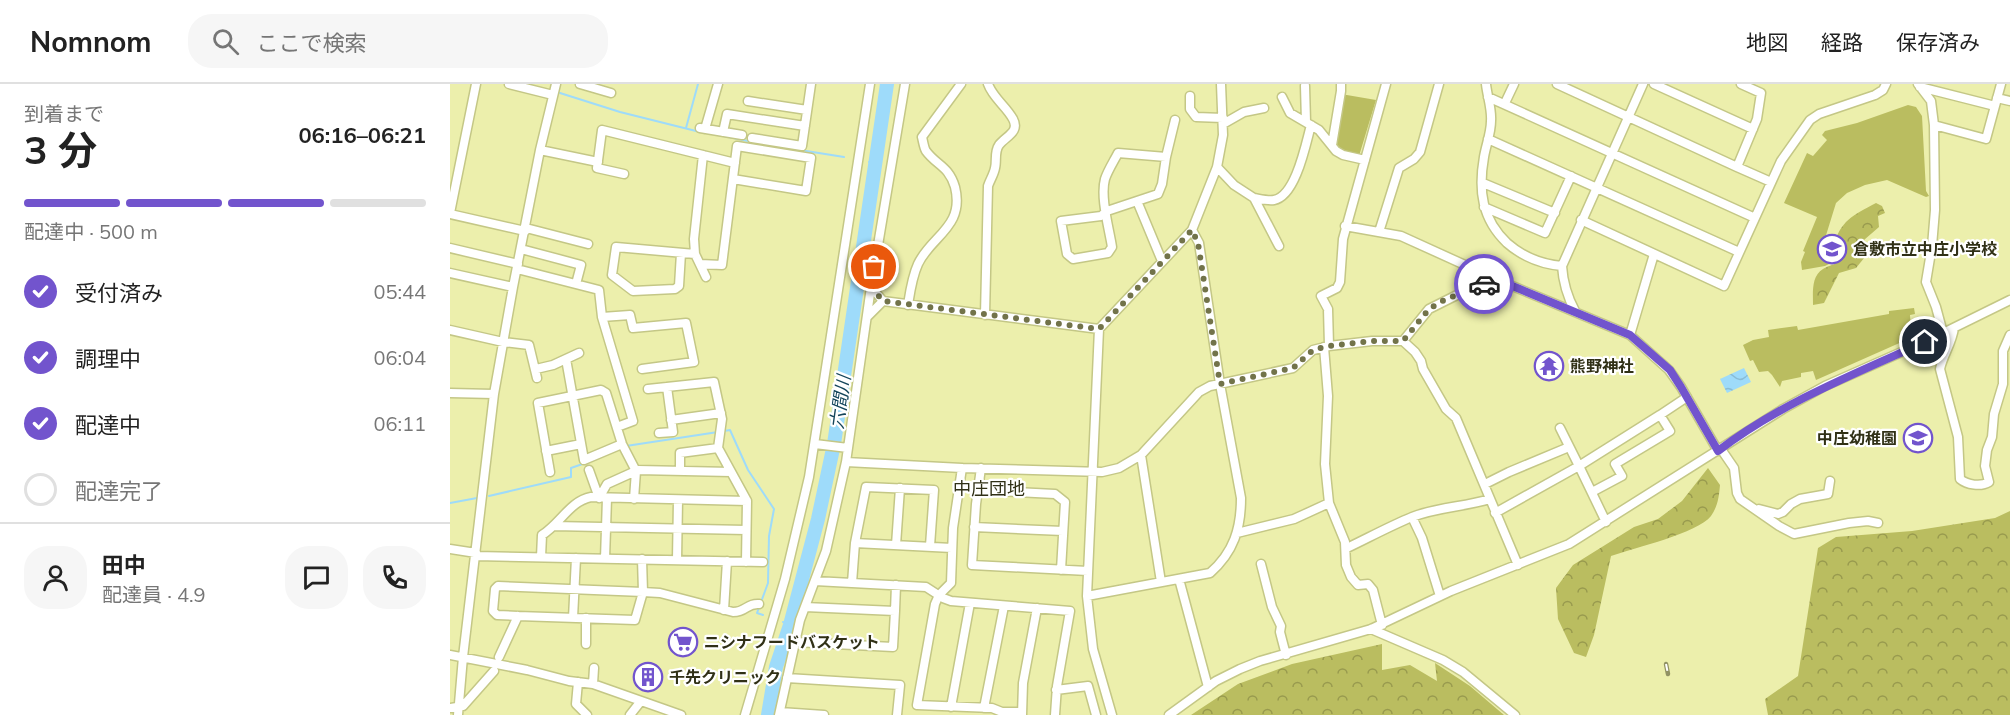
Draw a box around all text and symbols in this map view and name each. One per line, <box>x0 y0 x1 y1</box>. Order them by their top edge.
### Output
search box <box>188 14 608 68</box>
text: Nomnom <box>30 24 152 59</box>
icon: search <box>209 25 242 58</box>
text: ここで検索 <box>257 29 367 57</box>
text: 地図 <box>1746 29 1788 55</box>
text: 経路 <box>1821 29 1863 55</box>
text: 保存済み <box>1896 29 1980 55</box>
text: 到着まで <box>24 101 104 126</box>
text: 06:16–06:21 <box>298 121 426 149</box>
text: 3 分 <box>24 125 97 174</box>
text: 配達中 · 500 m <box>24 219 158 244</box>
school or university icon: 倉敷市立中庄小学校 <box>1816 233 1848 265</box>
place label: 倉敷市立中庄小学校 <box>1853 239 1997 259</box>
pin <box>848 241 899 292</box>
icon: bag <box>857 250 890 283</box>
courier <box>1454 254 1514 314</box>
icon: car <box>1468 268 1501 301</box>
icon: check <box>24 275 57 308</box>
text: 受付済み <box>75 279 163 307</box>
text: 05:44 <box>373 279 426 304</box>
pin <box>1899 316 1950 367</box>
icon: home <box>1908 325 1941 358</box>
icon: check <box>24 341 57 374</box>
text: 調理中 <box>75 345 141 373</box>
text: 06:04 <box>373 345 426 370</box>
temple icon: 熊野神社 <box>1533 350 1565 382</box>
place label: 熊野神社 <box>1570 356 1634 376</box>
water label: 六間川 <box>825 372 855 430</box>
icon: check <box>24 407 57 440</box>
text: 配達中 <box>75 411 141 439</box>
text: 06:11 <box>373 411 426 436</box>
school or university icon: 中庄幼稚園 <box>1902 422 1934 454</box>
place label: 中庄幼稚園 <box>1817 428 1897 448</box>
text: 配達完了 <box>75 477 163 505</box>
district label: 中庄団地 <box>953 477 1025 500</box>
button: person <box>24 546 87 609</box>
button: chat <box>285 546 348 609</box>
button: phone <box>363 546 426 609</box>
text: 田中 <box>102 551 146 579</box>
text: 配達員 · 4.9 <box>102 582 206 607</box>
supermarket icon: ニシナフードバスケット <box>667 626 699 658</box>
place label: ニシナフードバスケット <box>704 632 880 652</box>
building icon: 千先クリニック <box>632 661 664 693</box>
place label: 千先クリニック <box>669 667 781 687</box>

